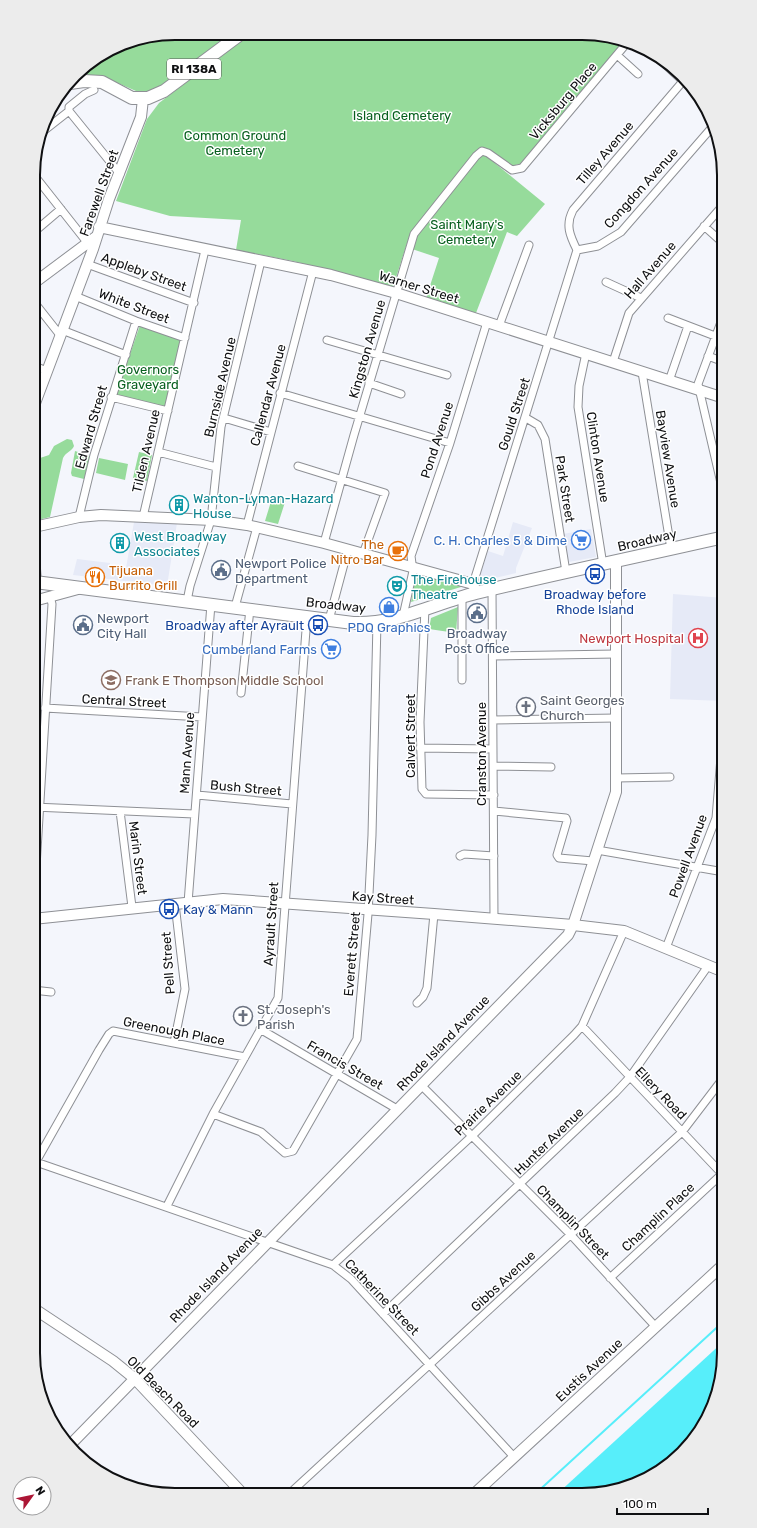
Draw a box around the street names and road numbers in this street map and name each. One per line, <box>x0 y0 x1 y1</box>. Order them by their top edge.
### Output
road number: RI 138A <box>167 59 221 79</box>
street label: Vicksburg Place <box>526 59 601 143</box>
street label: Tilley Avenue <box>573 118 637 188</box>
street label: Congdon Avenue <box>601 145 682 232</box>
street label: Farewell Street <box>76 148 122 238</box>
street label: Hall Avenue <box>621 238 679 302</box>
street label: Appleby Street <box>99 250 189 294</box>
street label: Warner Street <box>377 268 461 306</box>
street label: White Street <box>96 286 172 326</box>
street label: Kingston Avenue <box>346 298 389 400</box>
street label: Burnside Avenue <box>201 335 239 439</box>
street label: Callendar Avenue <box>247 342 289 448</box>
street label: Gould Street <box>495 376 533 452</box>
street label: Edward Street <box>72 383 110 471</box>
street label: Pond Avenue <box>418 400 456 480</box>
street label: Tilden Avenue <box>129 408 163 494</box>
street label: Bayview Avenue <box>653 409 683 509</box>
street label: Clinton Avenue <box>583 411 613 503</box>
street label: Park Street <box>552 454 578 524</box>
street label: Broadway <box>616 526 678 554</box>
street label: Broadway <box>305 594 367 616</box>
street label: Central Street <box>81 691 167 711</box>
street label: Calvert Street <box>403 694 418 778</box>
street label: Cranston Avenue <box>474 702 489 806</box>
street label: Mann Avenue <box>177 712 197 794</box>
street label: Bush Street <box>210 777 282 799</box>
street label: Powell Avenue <box>666 812 710 900</box>
street label: Marin Street <box>126 820 150 896</box>
street label: Ayrault Street <box>261 881 281 967</box>
street label: Kay Street <box>351 888 415 908</box>
street label: Everett Street <box>341 911 363 997</box>
street label: Pell Street <box>158 931 178 995</box>
street label: Rhode Island Avenue <box>394 992 492 1094</box>
street label: Greenough Place <box>122 1014 226 1049</box>
street label: Francis Street <box>304 1037 386 1093</box>
street label: Ellery Road <box>632 1064 690 1122</box>
street label: Prairie Avenue <box>451 1067 525 1139</box>
street label: Hunter Avenue <box>511 1104 587 1178</box>
street label: Champlin Place <box>619 1180 697 1254</box>
street label: Champlin Street <box>534 1182 612 1262</box>
street label: Rhode Island Avenue <box>167 1224 265 1326</box>
street label: Gibbs Avenue <box>468 1247 538 1315</box>
street label: Catherine Street <box>342 1256 422 1338</box>
street label: Eustis Avenue <box>553 1335 625 1405</box>
street label: Old Beach Road <box>124 1353 202 1431</box>

